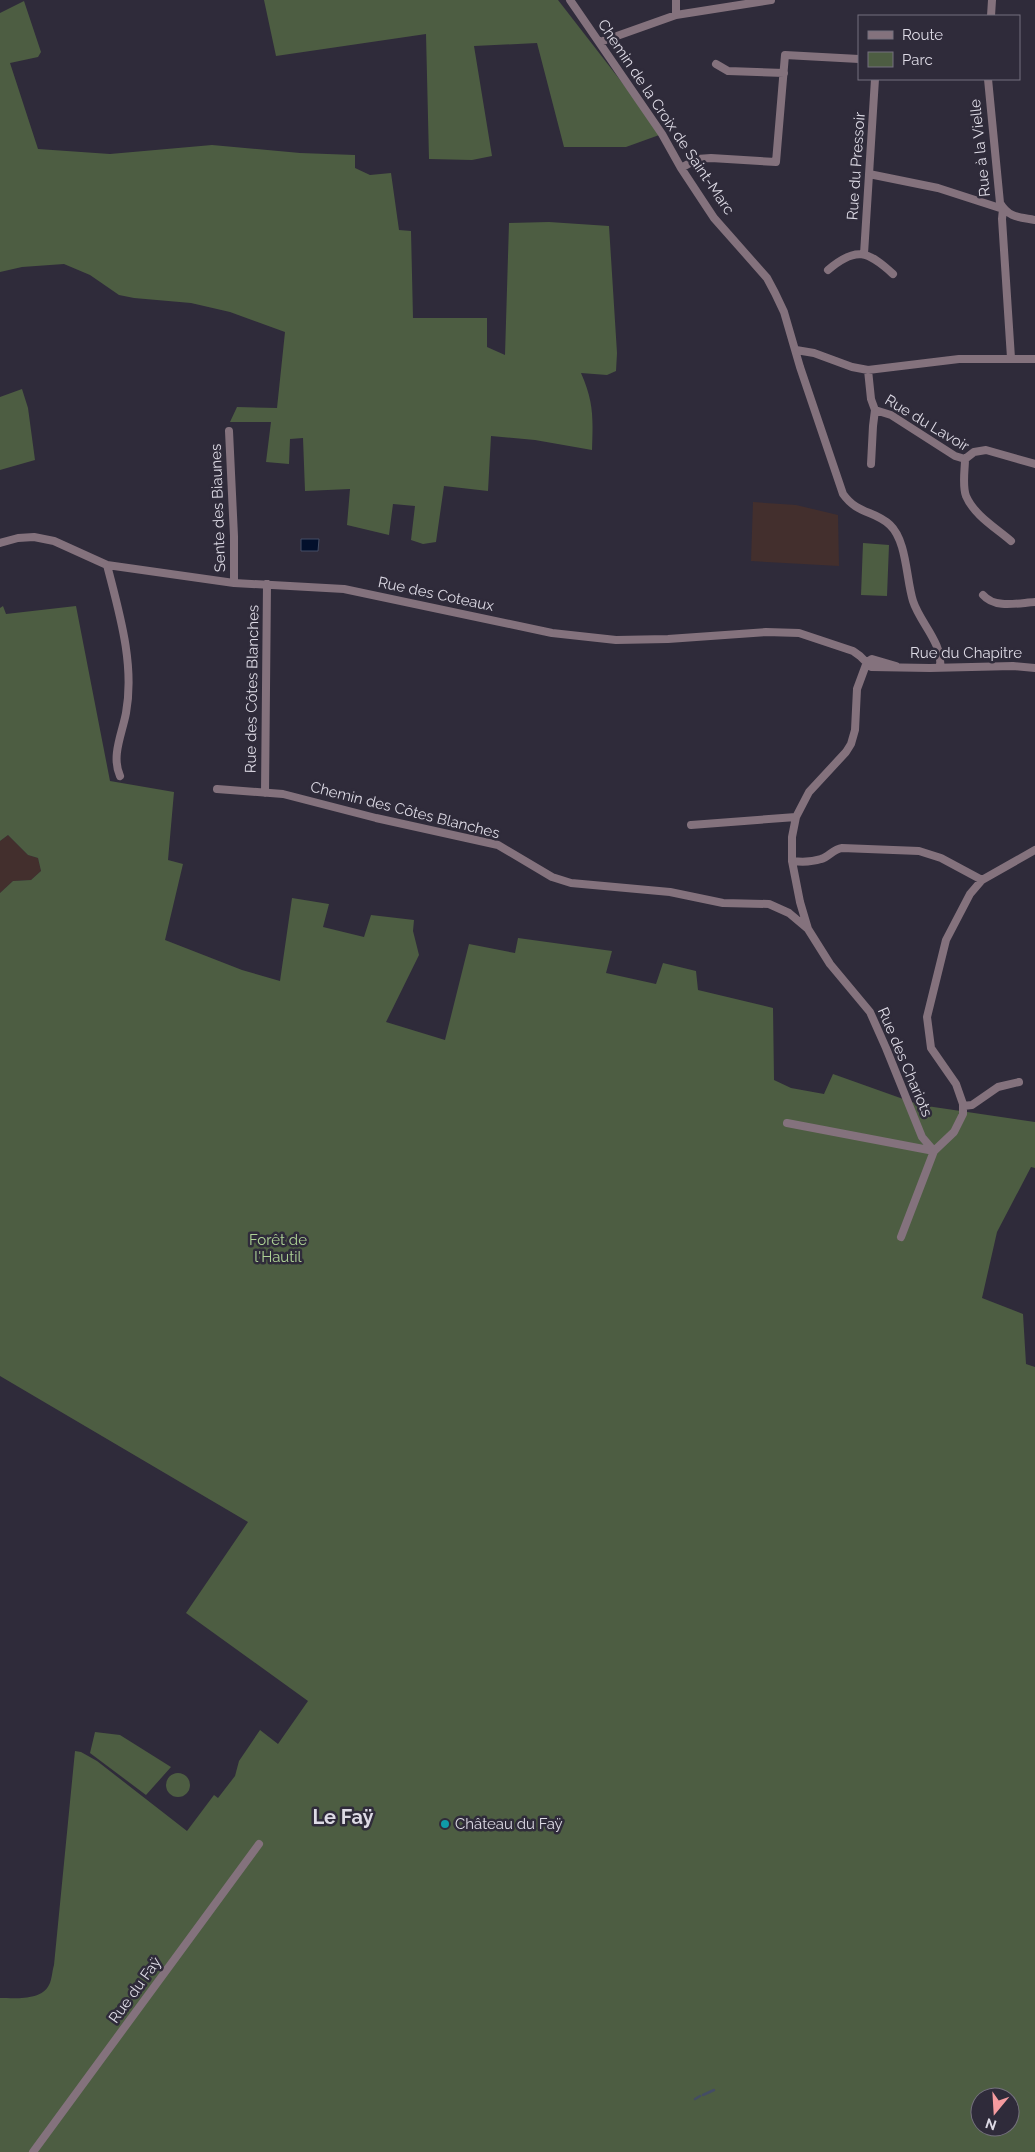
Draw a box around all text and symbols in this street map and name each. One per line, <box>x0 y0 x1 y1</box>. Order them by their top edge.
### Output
legend <box>858 15 1020 80</box>
street label: Chemin de la Croix de Saint-Marc <box>594 16 738 218</box>
text: Route <box>902 26 943 44</box>
text: Parc <box>902 51 933 69</box>
street label: Rue à la Vielle <box>966 98 994 198</box>
street label: Rue du Pressoir <box>843 111 869 221</box>
street label: Rue du Lavoir <box>882 391 973 456</box>
street label: Sente des Biaunes <box>207 443 229 573</box>
street label: Rue des Coteaux <box>376 573 496 615</box>
street label: Rue des Côtes Blanches <box>242 605 262 773</box>
street label: Rue du Chapitre <box>910 644 1022 662</box>
street label: Chemin des Côtes Blanches <box>308 778 502 842</box>
street label: Rue des Chariots <box>874 1005 936 1119</box>
park label: Forêt de l'Hautil <box>249 1231 307 1266</box>
district label: Le Faÿ <box>312 1805 374 1829</box>
place label: Château du Faÿ <box>455 1815 563 1833</box>
marker: Château du Faÿ <box>439 1818 451 1830</box>
street label: Rue du Faÿ <box>105 1953 165 2027</box>
north arrow <box>970 2087 1020 2137</box>
text: N <box>983 2115 999 2134</box>

